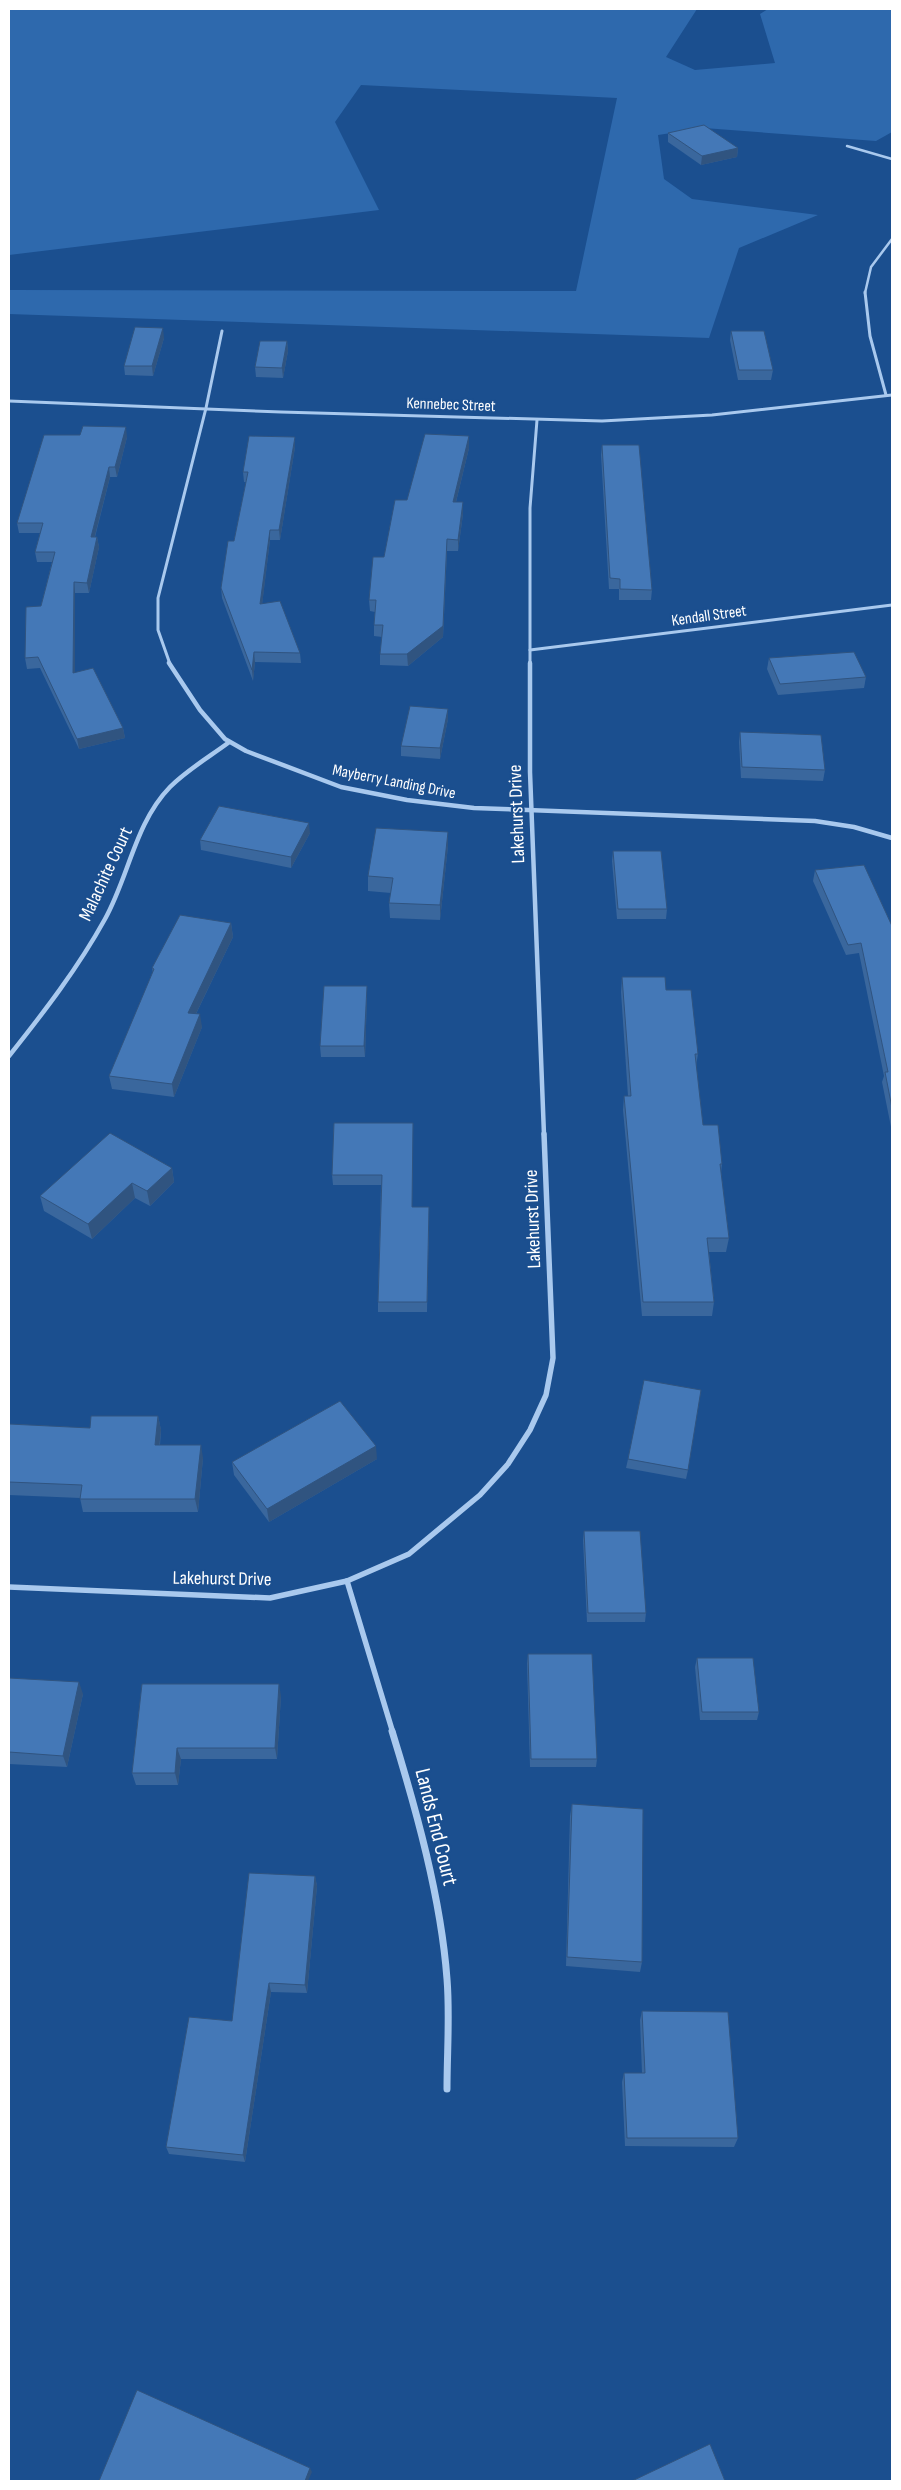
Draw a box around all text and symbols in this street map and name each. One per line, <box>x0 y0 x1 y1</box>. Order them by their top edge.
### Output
street label: Kennebec Street <box>406 394 496 416</box>
street label: Kendall Street <box>670 601 748 631</box>
street label: Mayberry Landing Drive <box>331 761 457 803</box>
street label: Lakehurst Drive <box>504 764 530 864</box>
street label: Malachite Court <box>74 823 138 925</box>
street label: Lakehurst Drive <box>520 1169 546 1269</box>
street label: Lakehurst Drive <box>172 1567 272 1591</box>
street label: Lands End Court <box>408 1766 464 1889</box>

